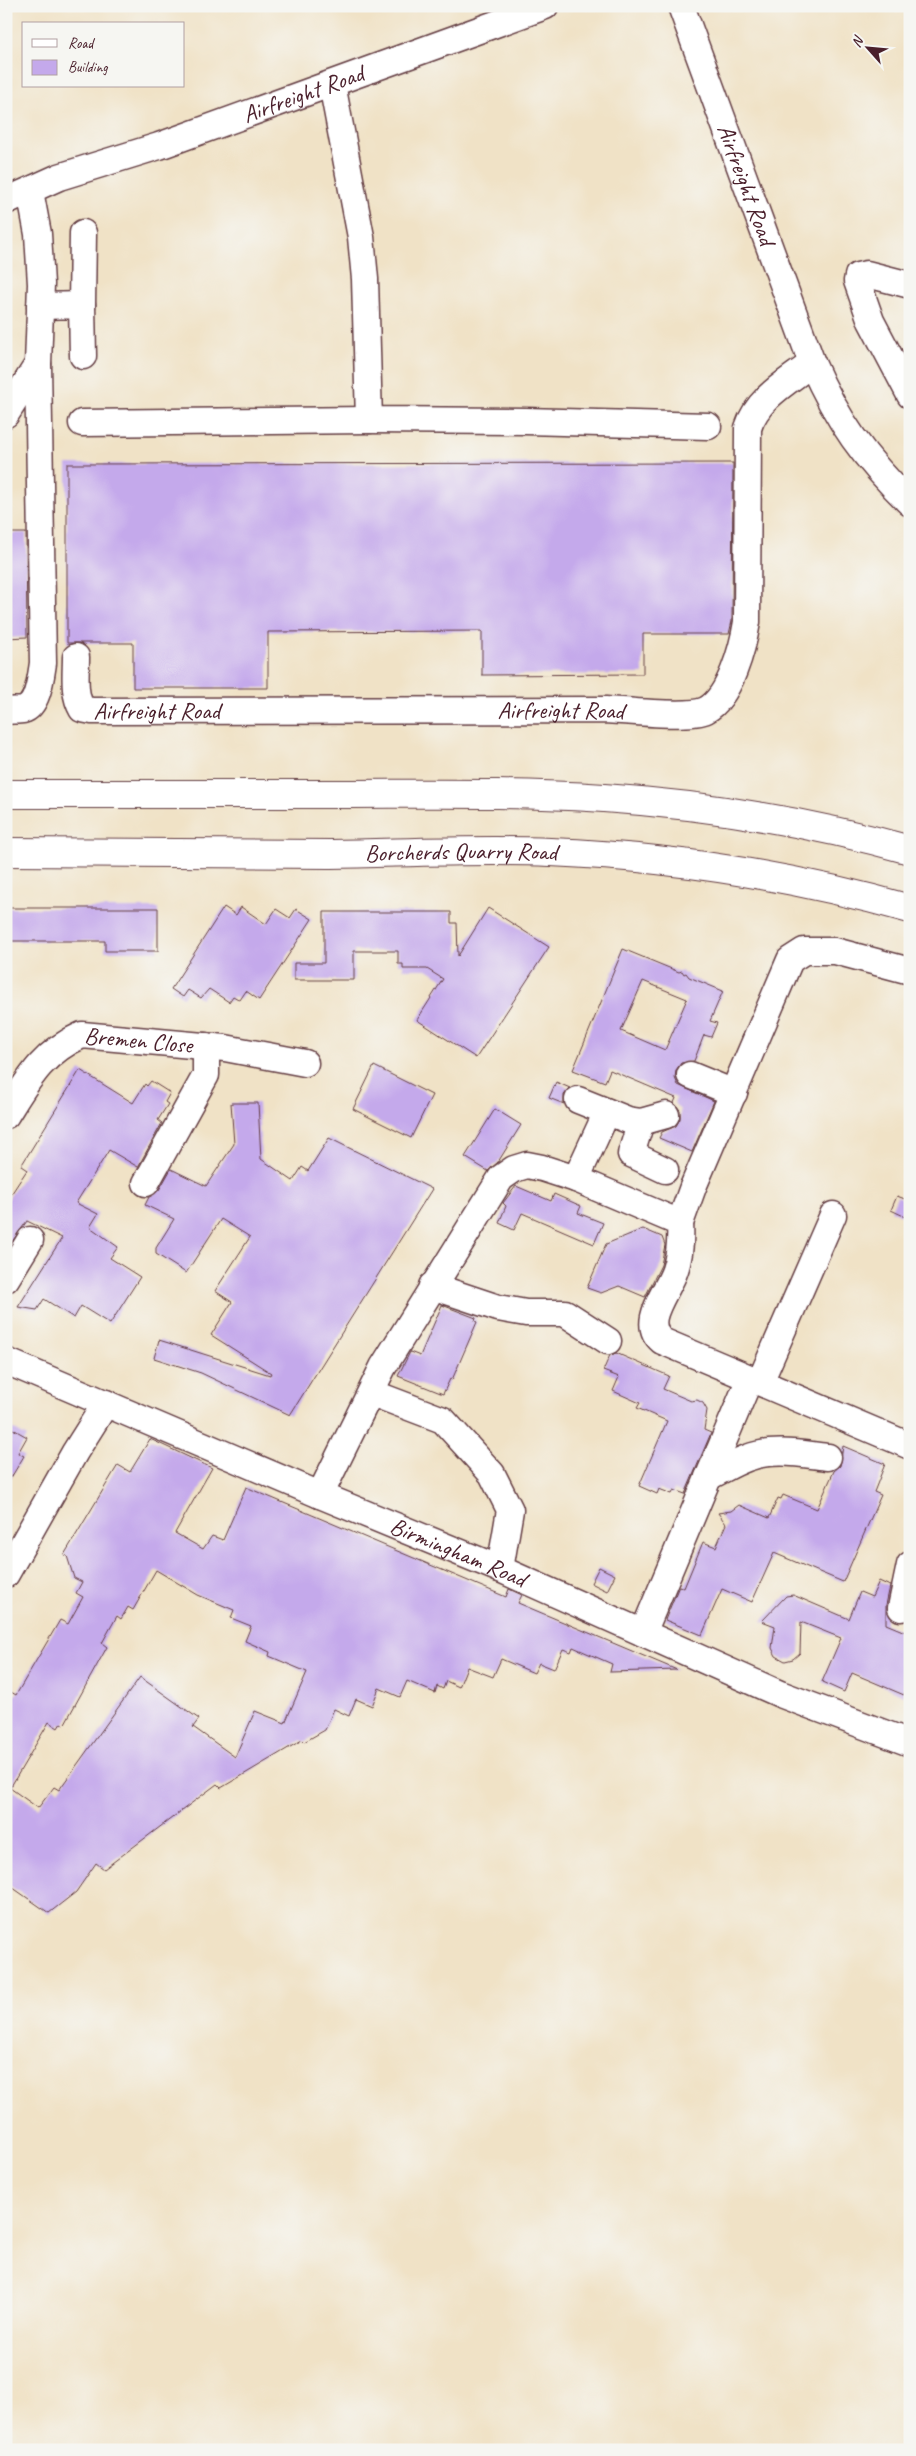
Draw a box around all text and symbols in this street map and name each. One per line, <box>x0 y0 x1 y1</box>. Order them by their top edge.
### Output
legend <box>22 22 185 88</box>
north arrow <box>844 22 894 72</box>
text: N <box>847 33 867 50</box>
text: Road <box>68 34 95 53</box>
street label: Airfreight Road <box>238 57 371 129</box>
text: Building <box>68 58 108 77</box>
street label: Airfreight Road <box>711 120 784 252</box>
street label: Airfreight Road <box>497 695 628 726</box>
street label: Airfreight Road <box>93 696 224 726</box>
street label: Borcherds Quarry Road <box>364 836 561 868</box>
street label: Bremen Close <box>83 1020 196 1060</box>
street label: Birmingham Road <box>386 1511 534 1595</box>

